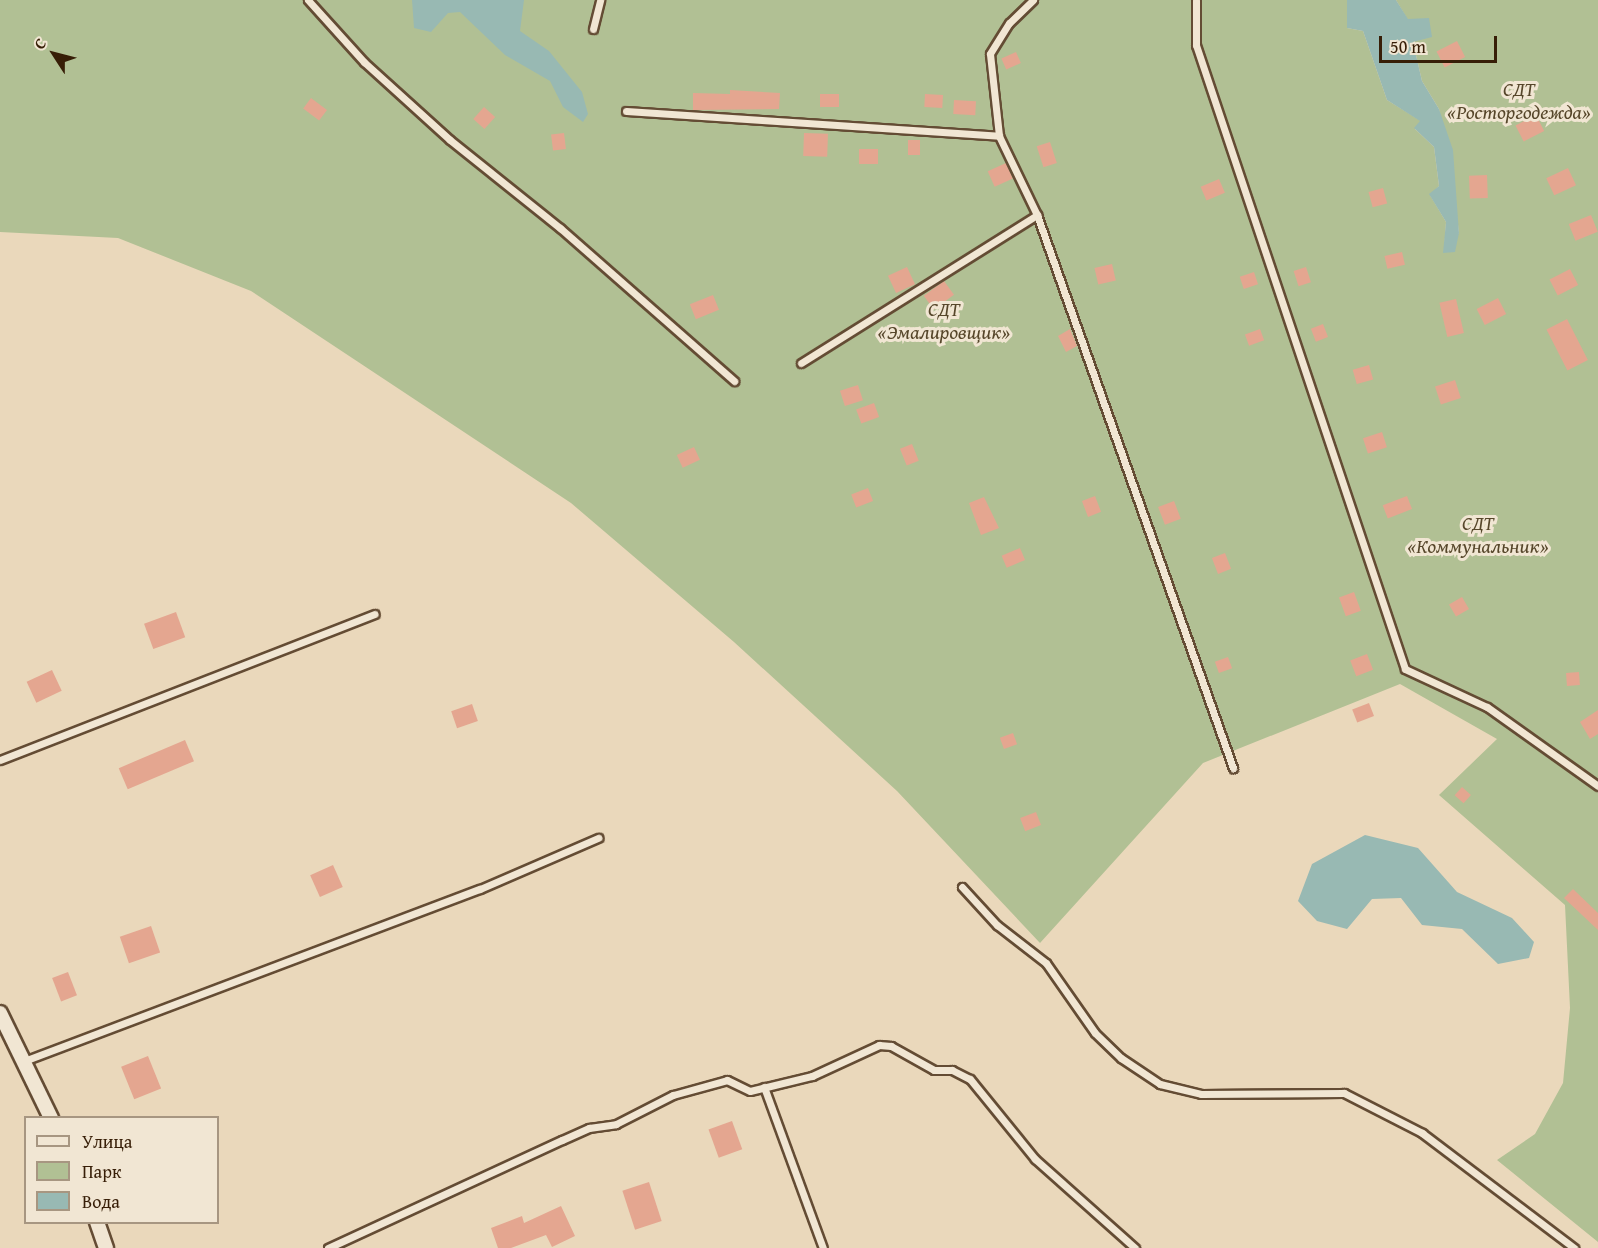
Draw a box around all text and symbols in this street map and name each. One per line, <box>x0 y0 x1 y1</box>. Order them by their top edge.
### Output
north arrow <box>24 24 84 84</box>
scale bar <box>1382 24 1500 62</box>
text: С <box>27 33 52 54</box>
text: 50 m <box>1390 33 1426 60</box>
park label: СДТ «Росторгодежда» <box>1447 77 1591 124</box>
park label: СДТ «Эмалировщик» <box>878 297 1010 344</box>
park label: СДТ «Коммунальник» <box>1407 510 1549 557</box>
legend <box>24 1116 219 1224</box>
text: Улица <box>82 1128 132 1155</box>
text: Парк <box>82 1158 121 1185</box>
text: Вода <box>82 1188 120 1215</box>

